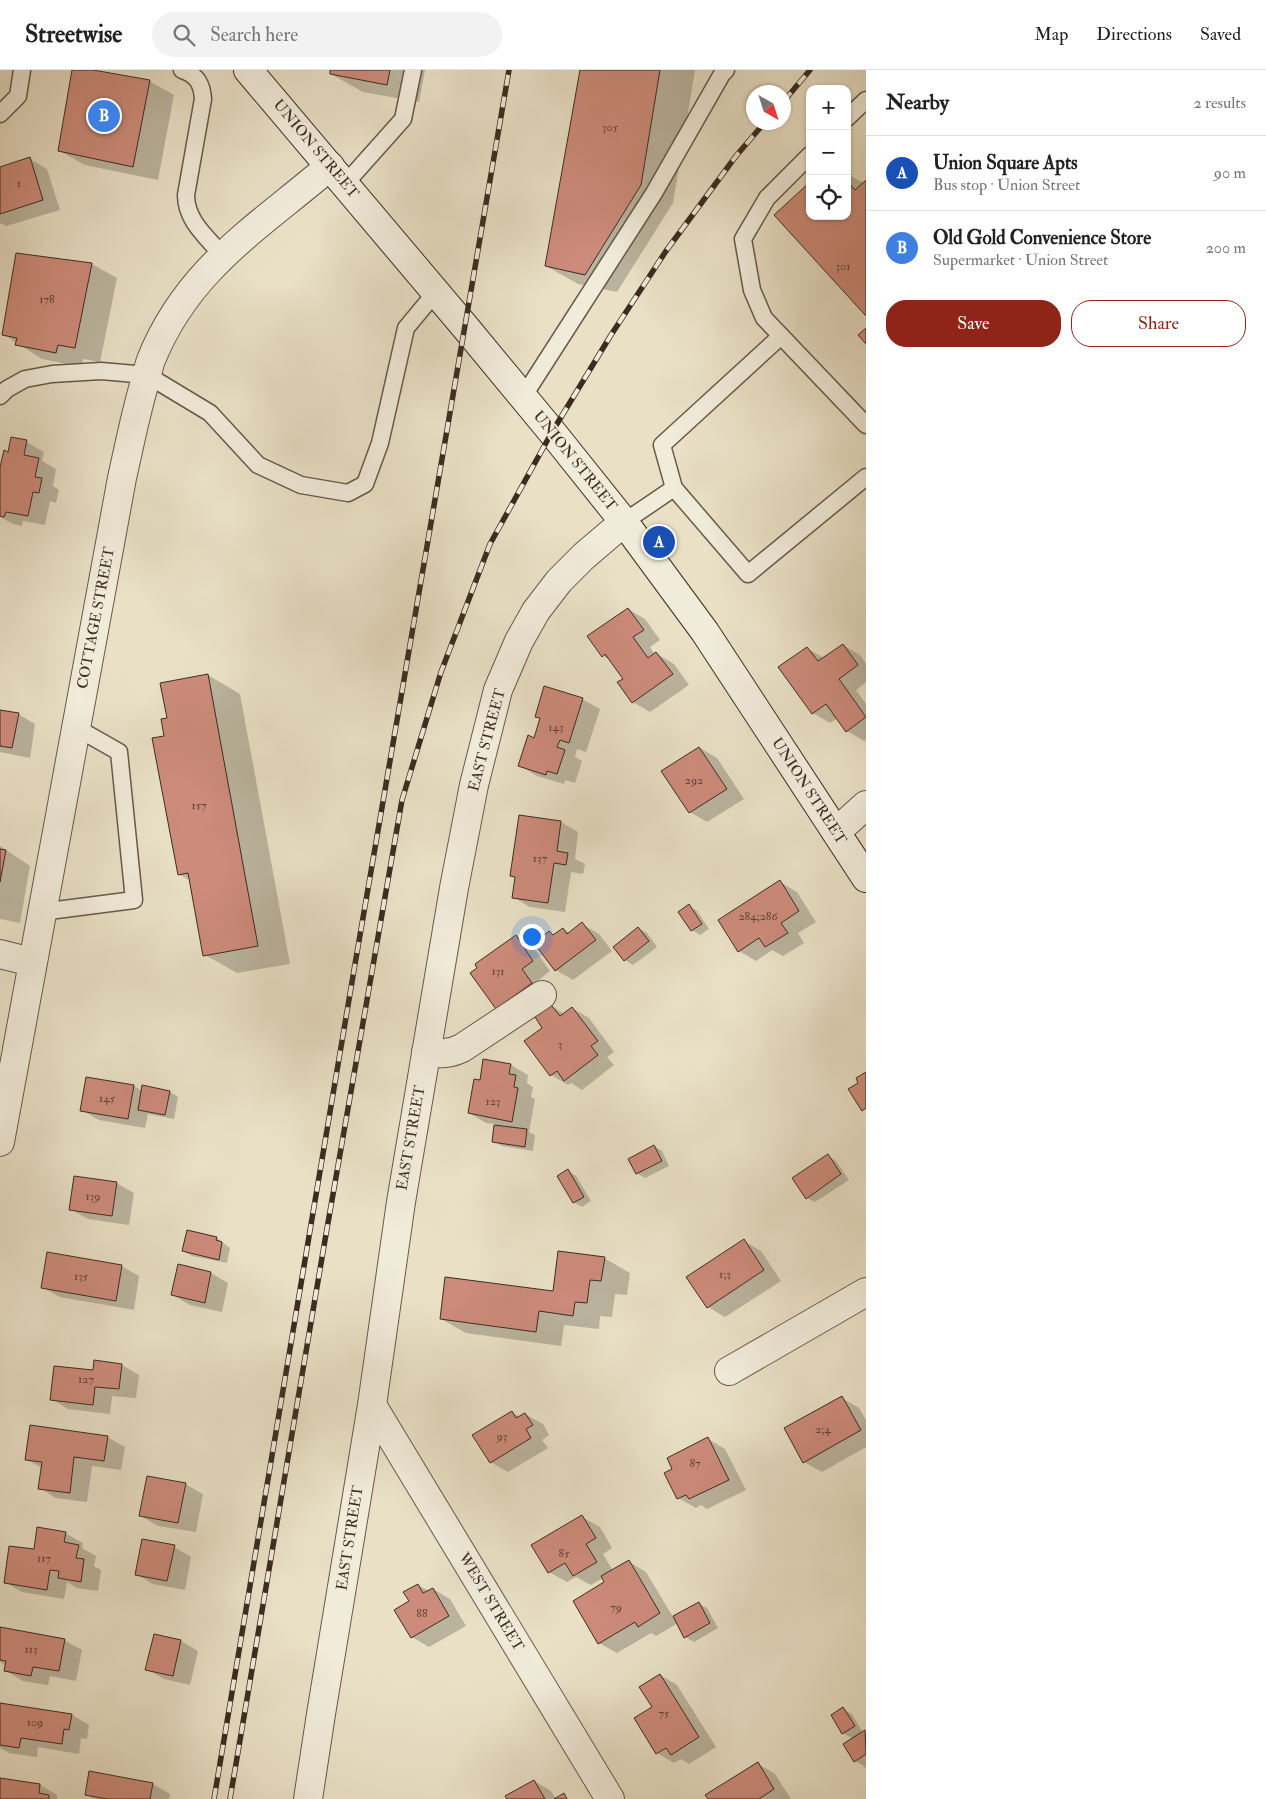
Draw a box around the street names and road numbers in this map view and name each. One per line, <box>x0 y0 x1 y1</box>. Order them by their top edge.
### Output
street label: UNION STREET <box>269 96 363 202</box>
street label: UNION STREET <box>529 407 621 515</box>
street label: COTTAGE STREET <box>73 545 119 691</box>
street label: EAST STREET <box>464 686 510 794</box>
street label: UNION STREET <box>767 734 851 848</box>
street label: EAST STREET <box>392 1084 430 1192</box>
street label: EAST STREET <box>332 1484 368 1592</box>
street label: WEST STREET <box>454 1548 528 1655</box>

